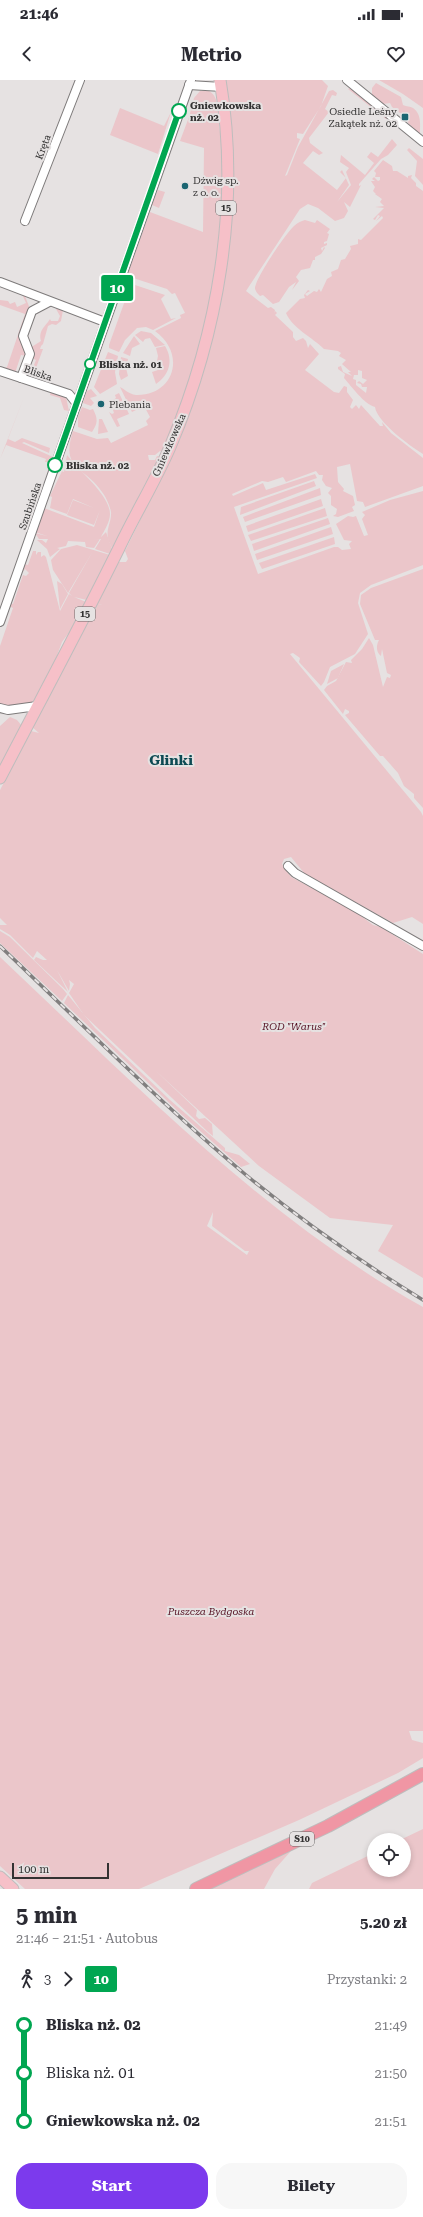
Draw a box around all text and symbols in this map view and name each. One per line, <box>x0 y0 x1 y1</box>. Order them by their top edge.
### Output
text: 21:46 <box>20 5 58 23</box>
icon: back <box>16 43 38 65</box>
icon: heart <box>385 43 407 65</box>
text: Metrio <box>181 44 242 65</box>
place label: Gniewkowska nż. 02 <box>190 100 261 123</box>
marker: Gniewkowska nż. 02 <box>171 103 187 119</box>
place label: Osiedle Leśny Zakątek nż. 02 <box>328 106 397 129</box>
marker: Osiedle Leśny Zakątek nż. 02 <box>400 112 410 122</box>
street label: Kręta <box>33 132 53 161</box>
place label: Dźwig sp. z o. o. <box>193 175 239 198</box>
marker: Dźwig sp. z o. o. <box>180 181 190 191</box>
road number: 15 <box>216 201 236 215</box>
line badge: 10 <box>99 275 135 301</box>
text: 10 <box>109 280 125 296</box>
marker: Bliska nż. 01 <box>84 358 96 370</box>
place label: Bliska nż. 01 <box>99 359 162 370</box>
street label: Bliska <box>22 363 54 383</box>
marker: Plebania <box>96 399 106 409</box>
place label: Plebania <box>109 399 151 410</box>
street label: Gniewkowska <box>150 411 188 478</box>
marker: Bliska nż. 02 <box>47 457 63 473</box>
place label: Bliska nż. 02 <box>66 460 129 471</box>
street label: Szubińska <box>17 480 43 531</box>
road number: 15 <box>75 607 95 621</box>
district label: Glinki <box>149 752 193 768</box>
park label: ROD "Warus" <box>261 1021 326 1032</box>
park label: Puszcza Bydgoska <box>167 1606 254 1617</box>
road number: S10 <box>290 1832 314 1846</box>
map controls <box>367 1833 411 1877</box>
button: locate <box>367 1833 411 1877</box>
scale bar <box>12 1861 109 1880</box>
text: 100 m <box>18 1863 49 1876</box>
text: 5 min <box>16 1903 77 1928</box>
text: 5.20 zł <box>360 1914 407 1932</box>
text: 21:46 – 21:51 · Autobus <box>16 1931 158 1946</box>
icon: walk <box>16 1968 38 1990</box>
icon: forward <box>57 1968 79 1990</box>
text: 10 <box>93 1971 109 1987</box>
text: 3 <box>44 1972 51 1987</box>
text: Przystanki: 2 <box>327 1972 407 1987</box>
text: Bliska nż. 02 <box>46 2016 141 2034</box>
text: 21:49 <box>375 2018 407 2033</box>
text: Bliska nż. 01 <box>46 2064 135 2082</box>
text: 21:50 <box>375 2066 407 2081</box>
text: Gniewkowska nż. 02 <box>46 2112 200 2130</box>
text: 21:51 <box>375 2114 407 2129</box>
button: Start <box>16 2163 208 2209</box>
button: Bilety <box>216 2163 407 2209</box>

